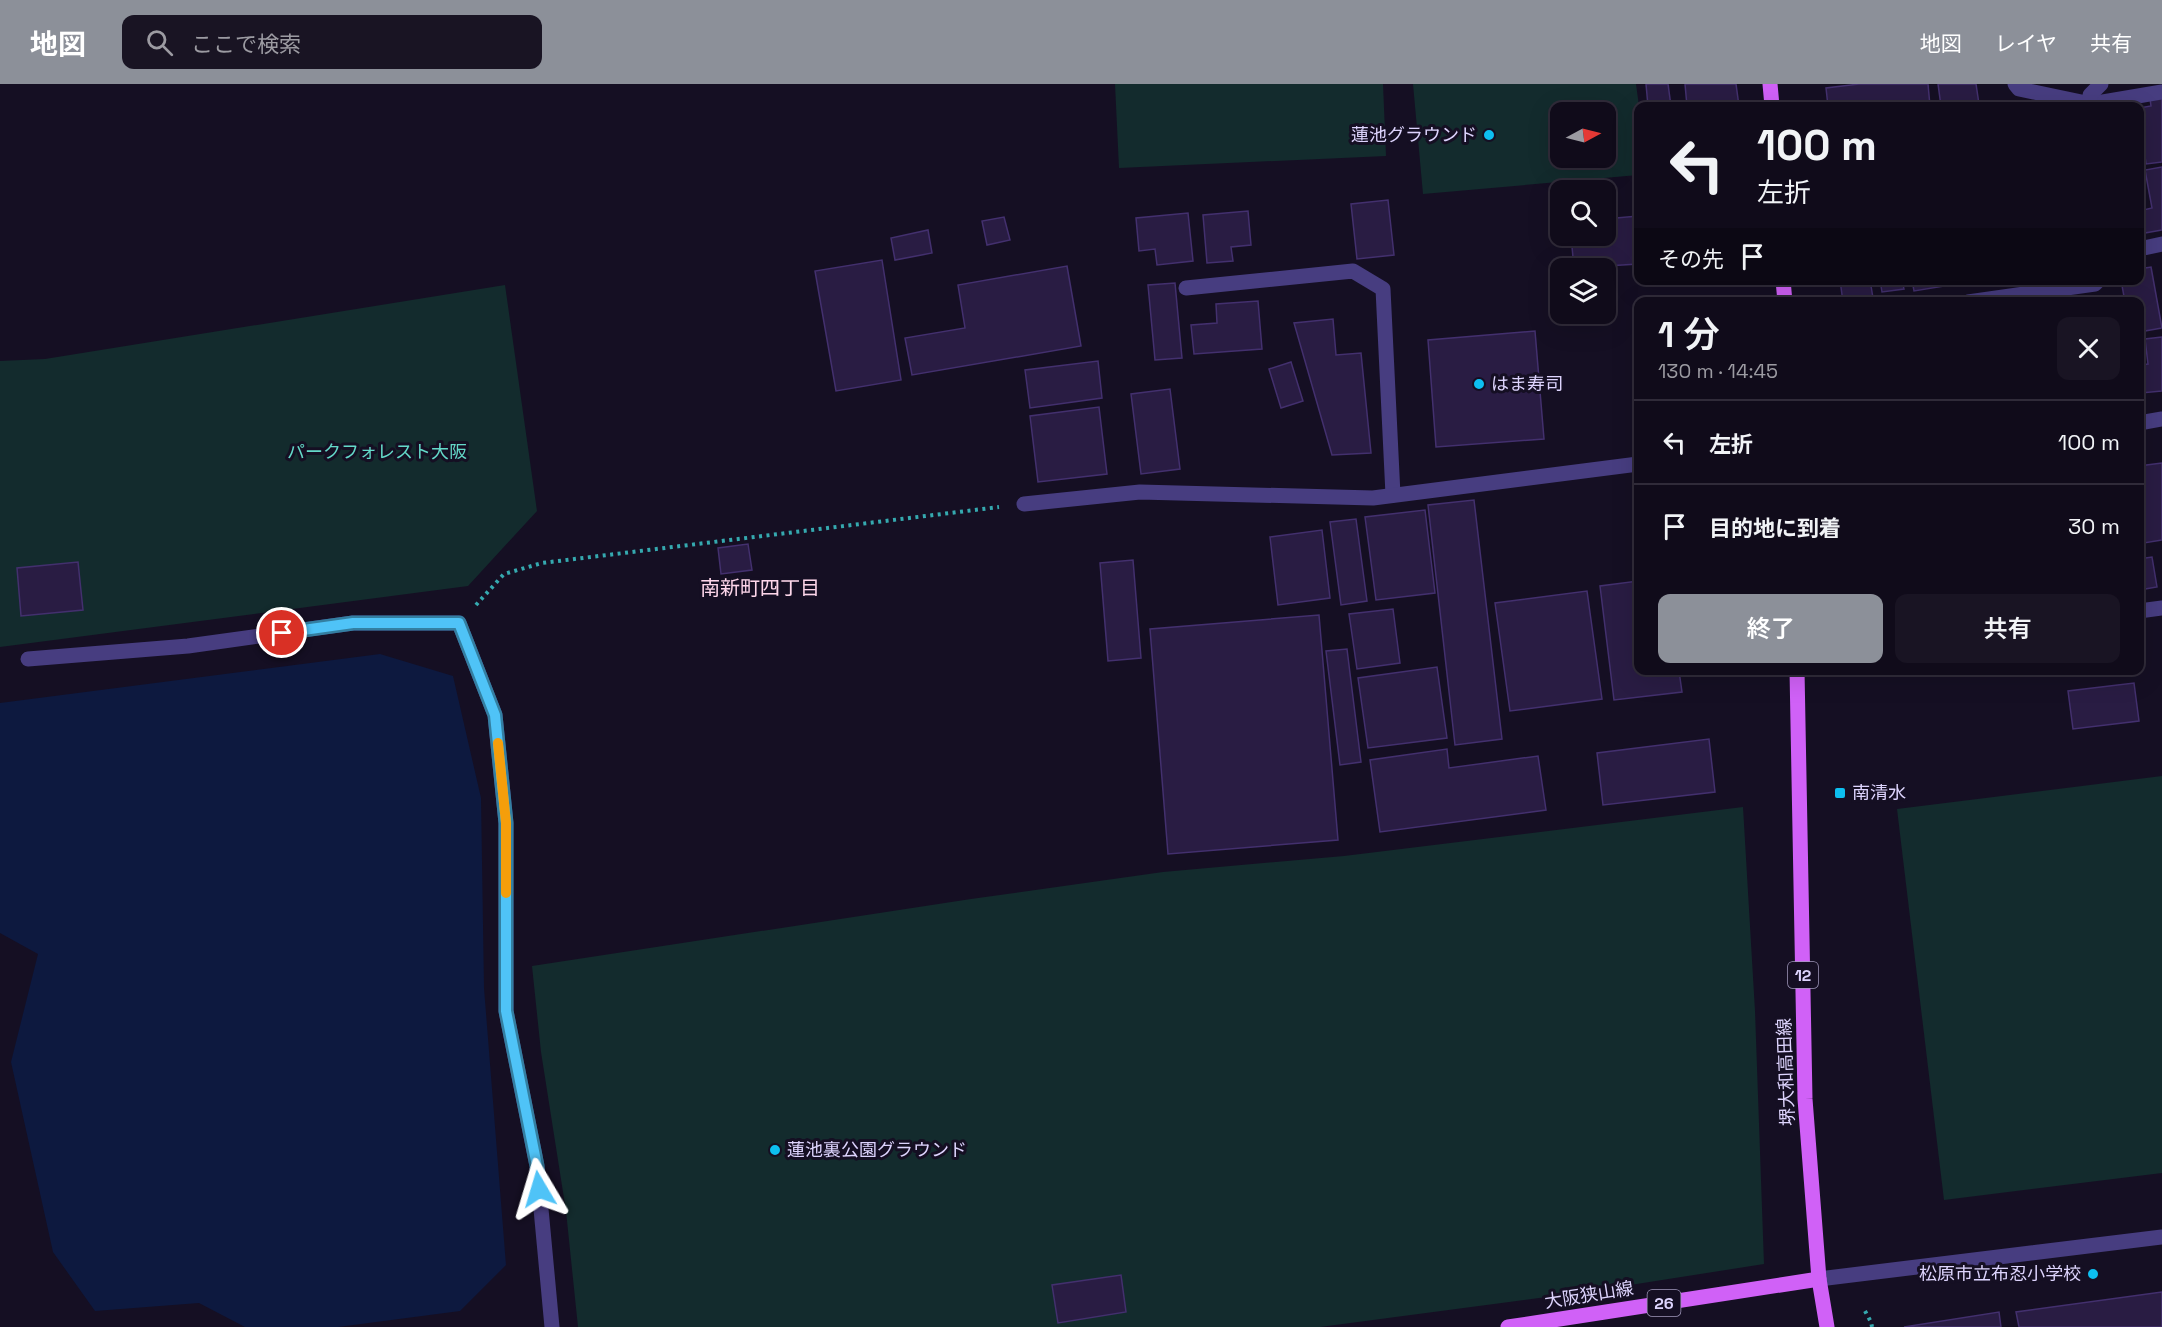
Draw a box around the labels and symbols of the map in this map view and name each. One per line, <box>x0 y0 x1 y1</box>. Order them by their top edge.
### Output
north arrow <box>1550 102 1616 168</box>
place label: 蓮池グラウンド <box>1351 123 1477 146</box>
marker: 蓮池グラウンド <box>1482 128 1496 142</box>
place label: はま寿司 <box>1491 372 1563 395</box>
marker: はま寿司 <box>1472 377 1486 391</box>
park label: パークフォレスト大阪 <box>287 440 467 463</box>
district label: 南新町四丁目 <box>700 575 820 601</box>
pin <box>256 607 307 658</box>
place label: 南清水 <box>1852 781 1906 804</box>
marker: 南清水 <box>1833 786 1847 800</box>
road number: 12 <box>1788 962 1818 988</box>
street label: 堺大和高田線 <box>1772 1018 1799 1126</box>
place label: 蓮池裏公園グラウンド <box>787 1138 967 1161</box>
marker: 蓮池裏公園グラウンド <box>768 1143 782 1157</box>
position arrow <box>507 1157 571 1221</box>
place label: 松原市立布忍小学校 <box>1919 1262 2081 1285</box>
marker: 松原市立布忍小学校 <box>2086 1267 2100 1281</box>
street label: 大阪狭山線 <box>1543 1276 1635 1313</box>
road number: 26 <box>1648 1290 1680 1316</box>

